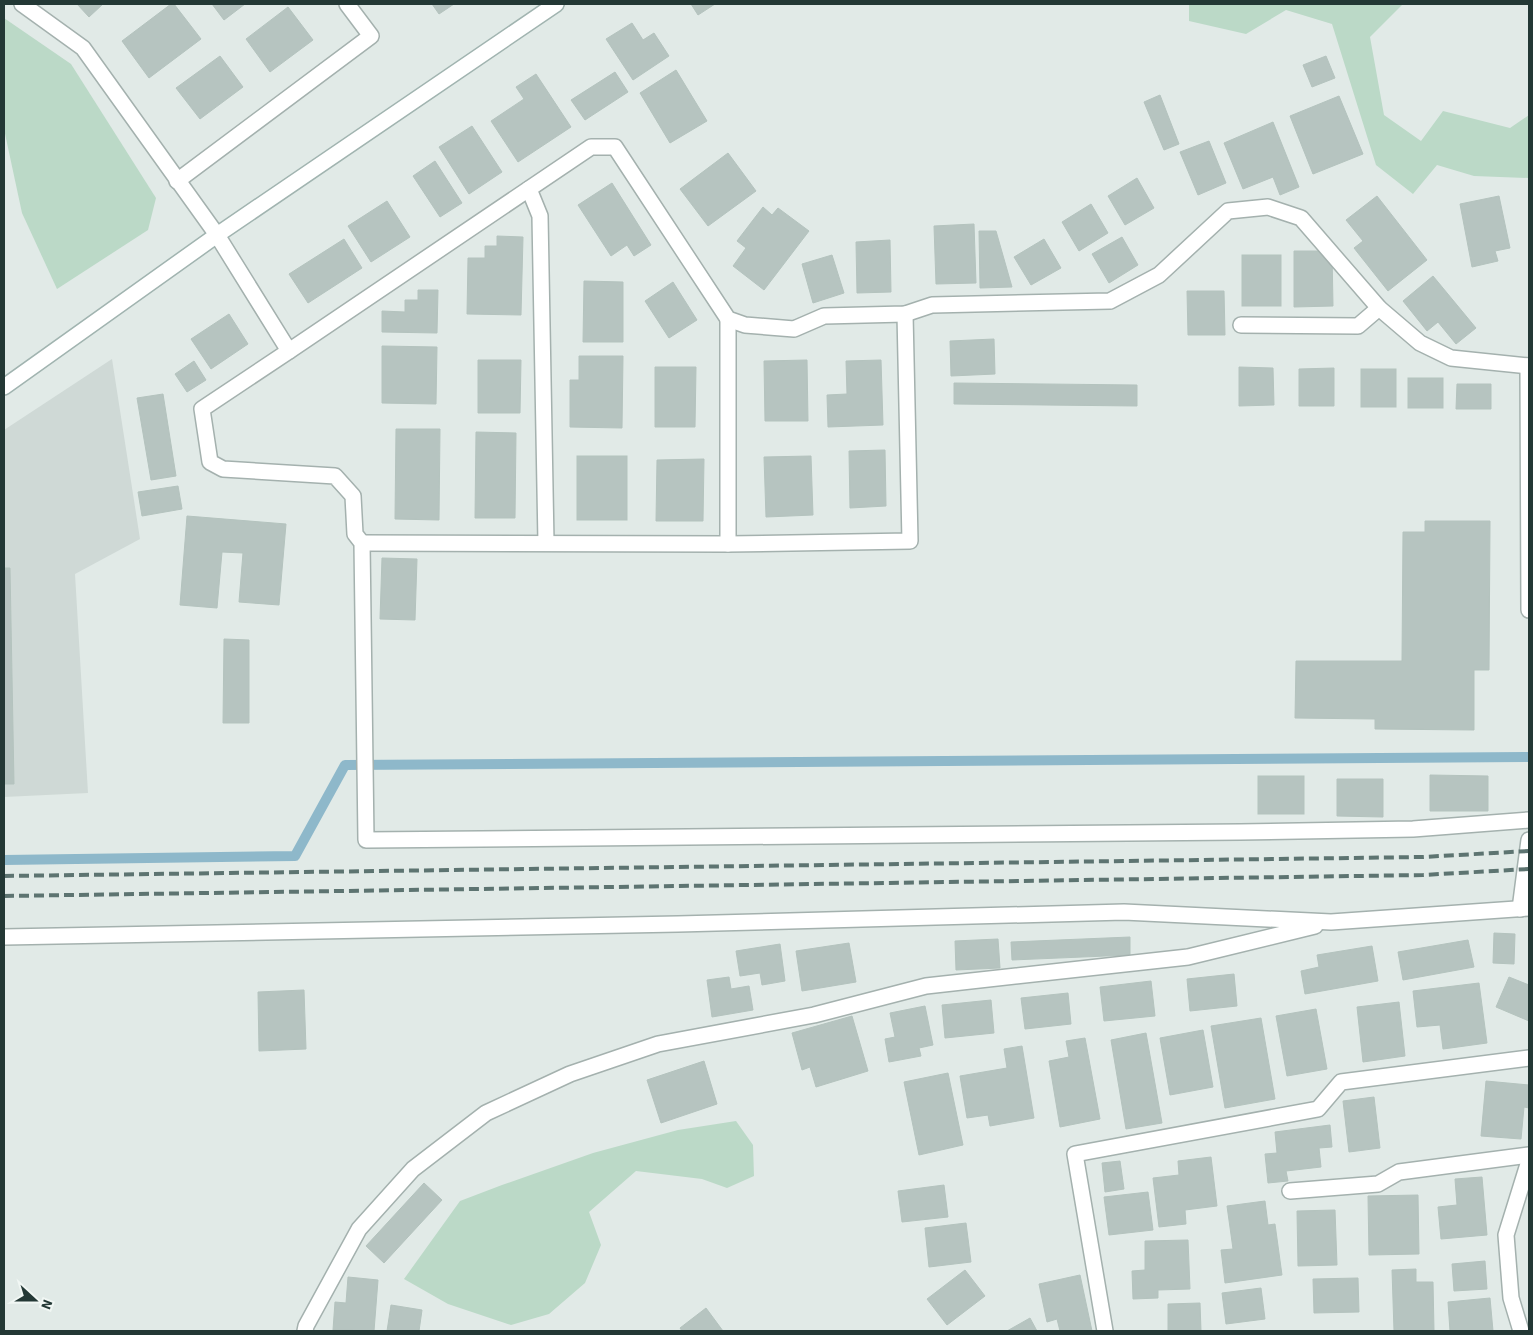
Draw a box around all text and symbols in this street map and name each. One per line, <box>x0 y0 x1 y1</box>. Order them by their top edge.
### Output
north arrow <box>10 1275 60 1325</box>
text: N <box>35 1296 57 1312</box>

